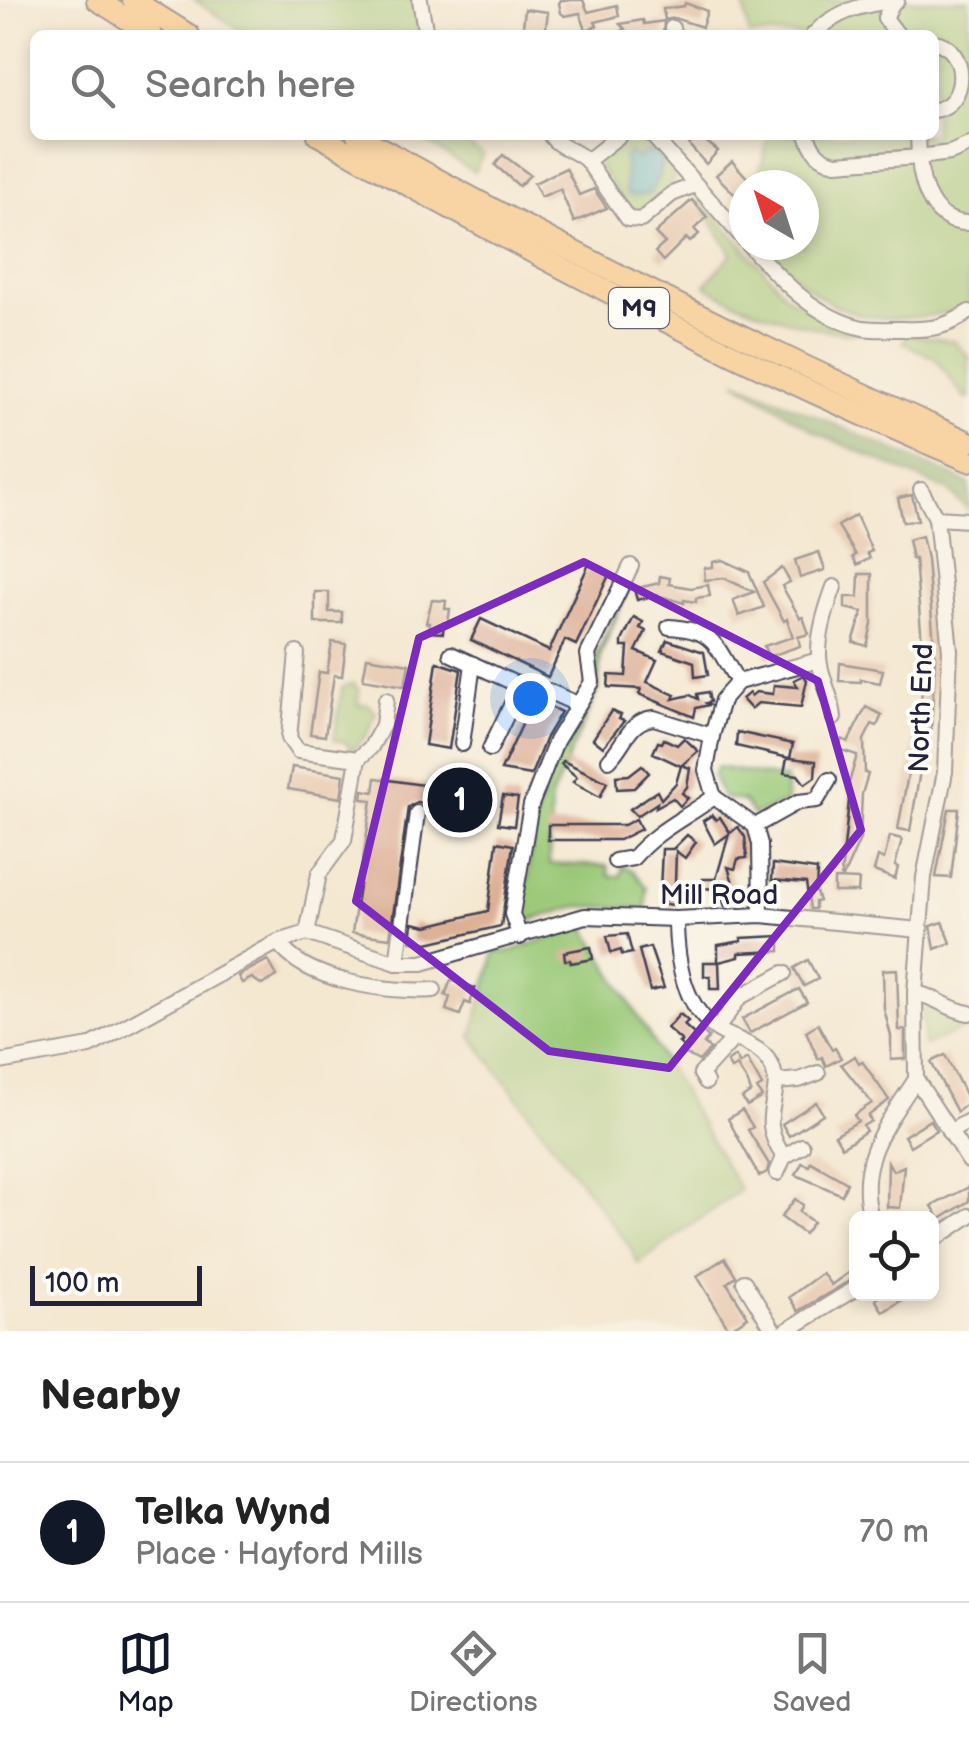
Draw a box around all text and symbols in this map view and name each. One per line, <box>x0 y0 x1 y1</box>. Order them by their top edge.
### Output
search box <box>30 30 939 140</box>
icon: search <box>65 58 120 113</box>
text: Search here <box>145 63 356 108</box>
north arrow <box>729 170 819 260</box>
road number: M9 <box>609 288 669 328</box>
street label: North End <box>903 643 940 773</box>
your location <box>505 673 556 724</box>
pin: 1 <box>428 762 492 838</box>
street label: Mill Road <box>660 879 778 912</box>
map controls <box>849 1211 939 1301</box>
button: locate <box>849 1211 939 1301</box>
scale bar <box>30 1261 202 1306</box>
text: 100 m <box>45 1267 119 1300</box>
text: Nearby <box>40 1371 180 1422</box>
text: Telka Wynd <box>135 1490 331 1535</box>
text: 1 <box>66 1513 79 1552</box>
text: 70 m <box>859 1513 929 1552</box>
text: Place · Hayford Mills <box>135 1535 423 1574</box>
tab: Map <box>118 1626 174 1719</box>
tab: Directions <box>409 1626 538 1719</box>
tab: Saved <box>773 1626 851 1719</box>

